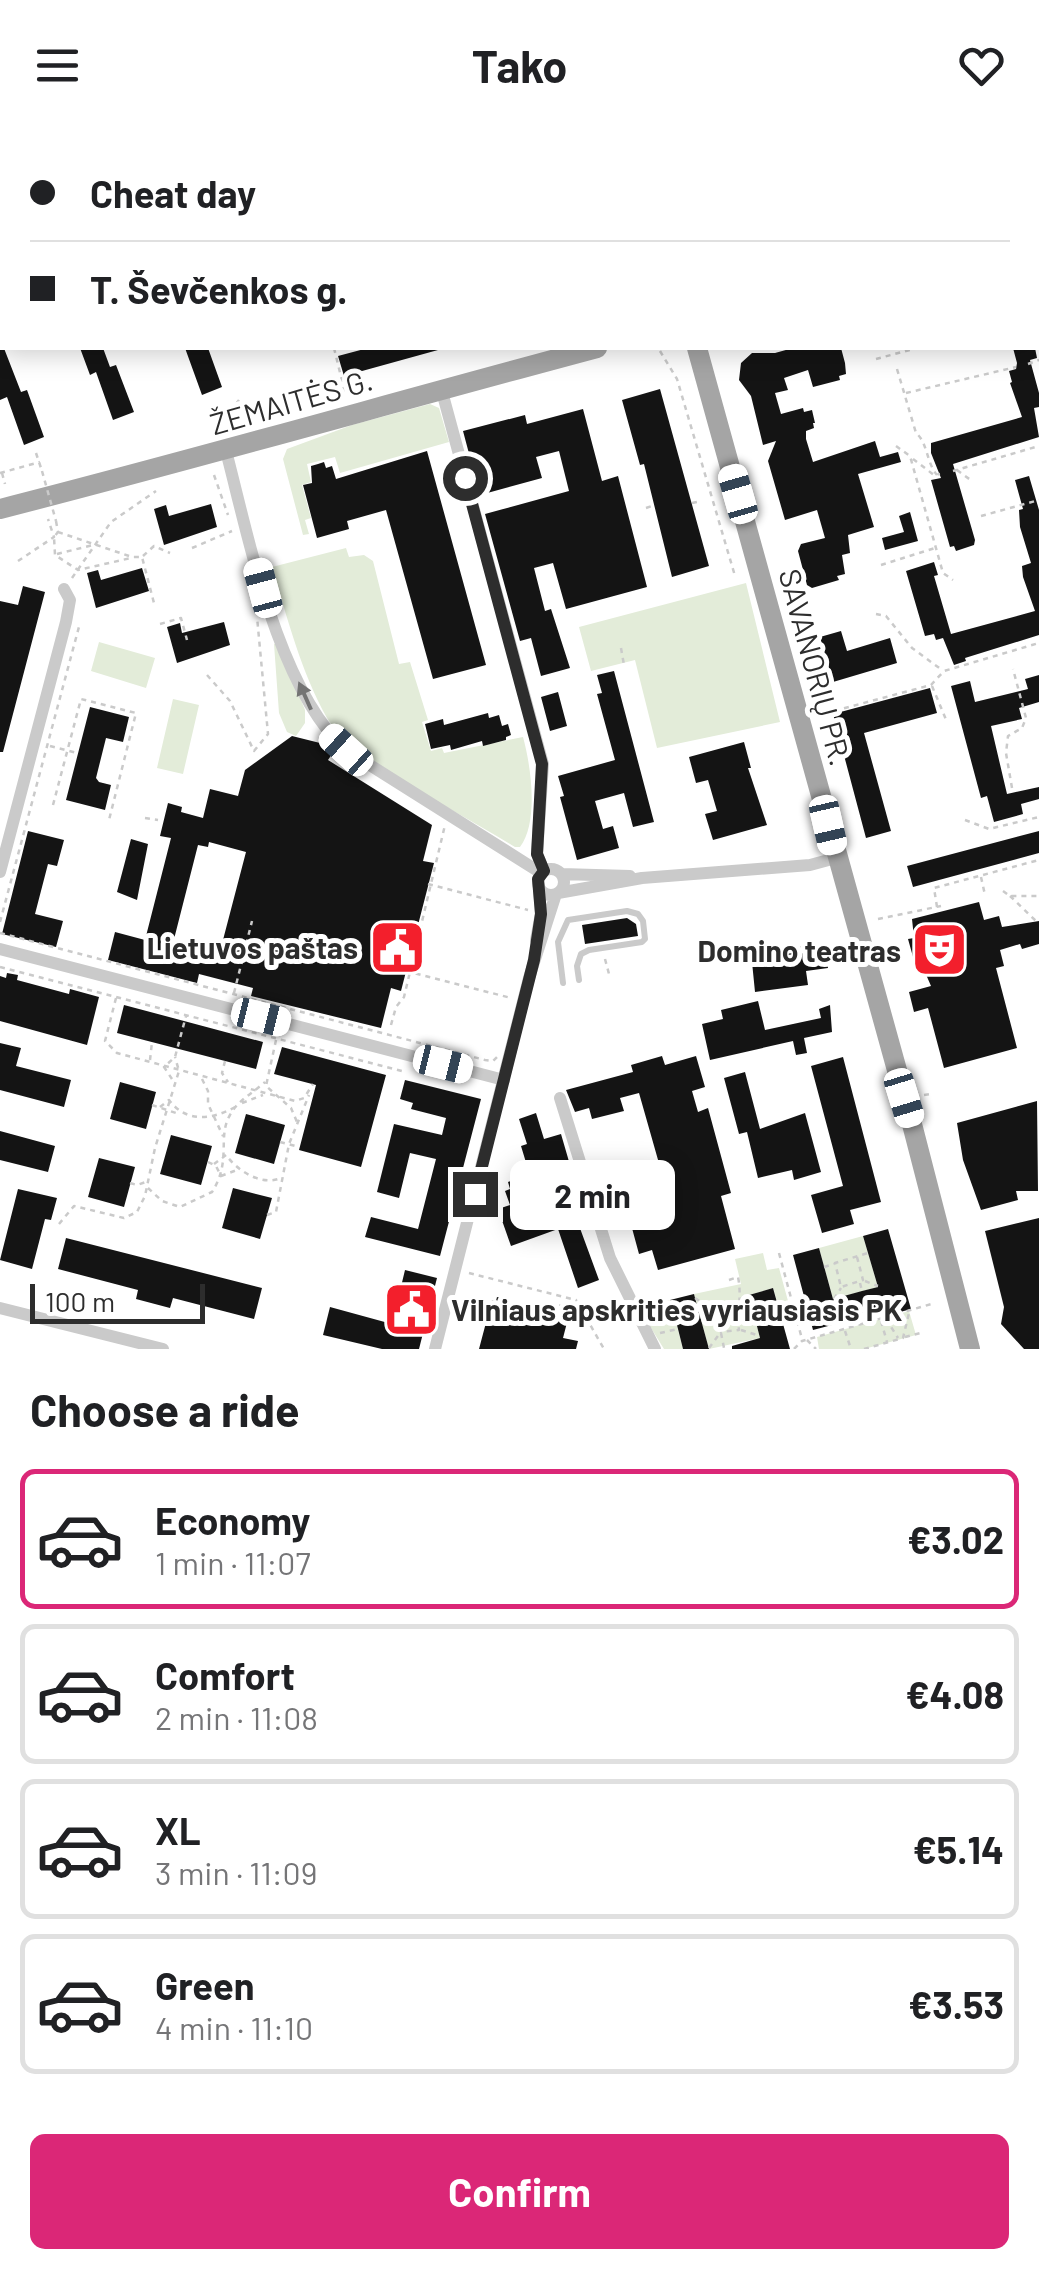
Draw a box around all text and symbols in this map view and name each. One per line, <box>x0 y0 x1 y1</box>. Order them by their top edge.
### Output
icon: menu <box>30 38 85 93</box>
text: Tako <box>472 38 567 92</box>
icon: heart <box>954 38 1009 93</box>
text: Cheat day <box>90 170 256 216</box>
text: T. Ševčenkos g. <box>90 266 348 312</box>
street label: ŽEMAITĖS G. <box>206 361 376 441</box>
route start <box>443 456 488 501</box>
car <box>715 461 761 527</box>
car <box>241 555 285 621</box>
street label: SAVANORIŲ PR. <box>772 565 860 769</box>
one-way arrow <box>297 681 314 710</box>
car <box>314 719 378 781</box>
car <box>807 792 849 858</box>
public building icon: Lietuvos paštas <box>367 917 427 977</box>
theatre icon: Domino teatras <box>910 920 970 980</box>
place label: Lietuvos paštas <box>147 929 358 965</box>
place label: Domino teatras <box>697 932 901 968</box>
car <box>228 995 294 1039</box>
car <box>410 1042 476 1086</box>
car <box>881 1065 927 1131</box>
callout: 2 min <box>510 1159 675 1229</box>
route end <box>453 1172 498 1217</box>
text: 2 min <box>554 1176 631 1214</box>
scale bar <box>30 1279 205 1324</box>
public building icon: Vilniaus apskrities vyriausiasis PK <box>382 1279 442 1339</box>
text: 100 m <box>45 1284 115 1318</box>
place label: Vilniaus apskrities vyriausiasis PK <box>451 1291 903 1327</box>
text: Choose a ride <box>30 1382 300 1436</box>
icon: car <box>35 1494 125 1584</box>
text: Economy <box>155 1497 310 1543</box>
text: €3.02 <box>907 1516 1004 1562</box>
text: 1 min · 11:07 <box>155 1543 311 1581</box>
icon: car <box>35 1649 125 1739</box>
text: Comfort <box>155 1652 295 1698</box>
text: €4.08 <box>905 1671 1004 1717</box>
text: 2 min · 11:08 <box>155 1698 318 1736</box>
icon: car <box>35 1804 125 1894</box>
text: XL <box>155 1807 201 1853</box>
text: €5.14 <box>913 1826 1004 1872</box>
text: 3 min · 11:09 <box>155 1853 317 1891</box>
icon: car <box>35 1959 125 2049</box>
text: Green <box>155 1962 255 2008</box>
text: €3.53 <box>908 1981 1004 2027</box>
text: 4 min · 11:10 <box>155 2008 313 2046</box>
button: Confirm <box>30 2134 1009 2249</box>

